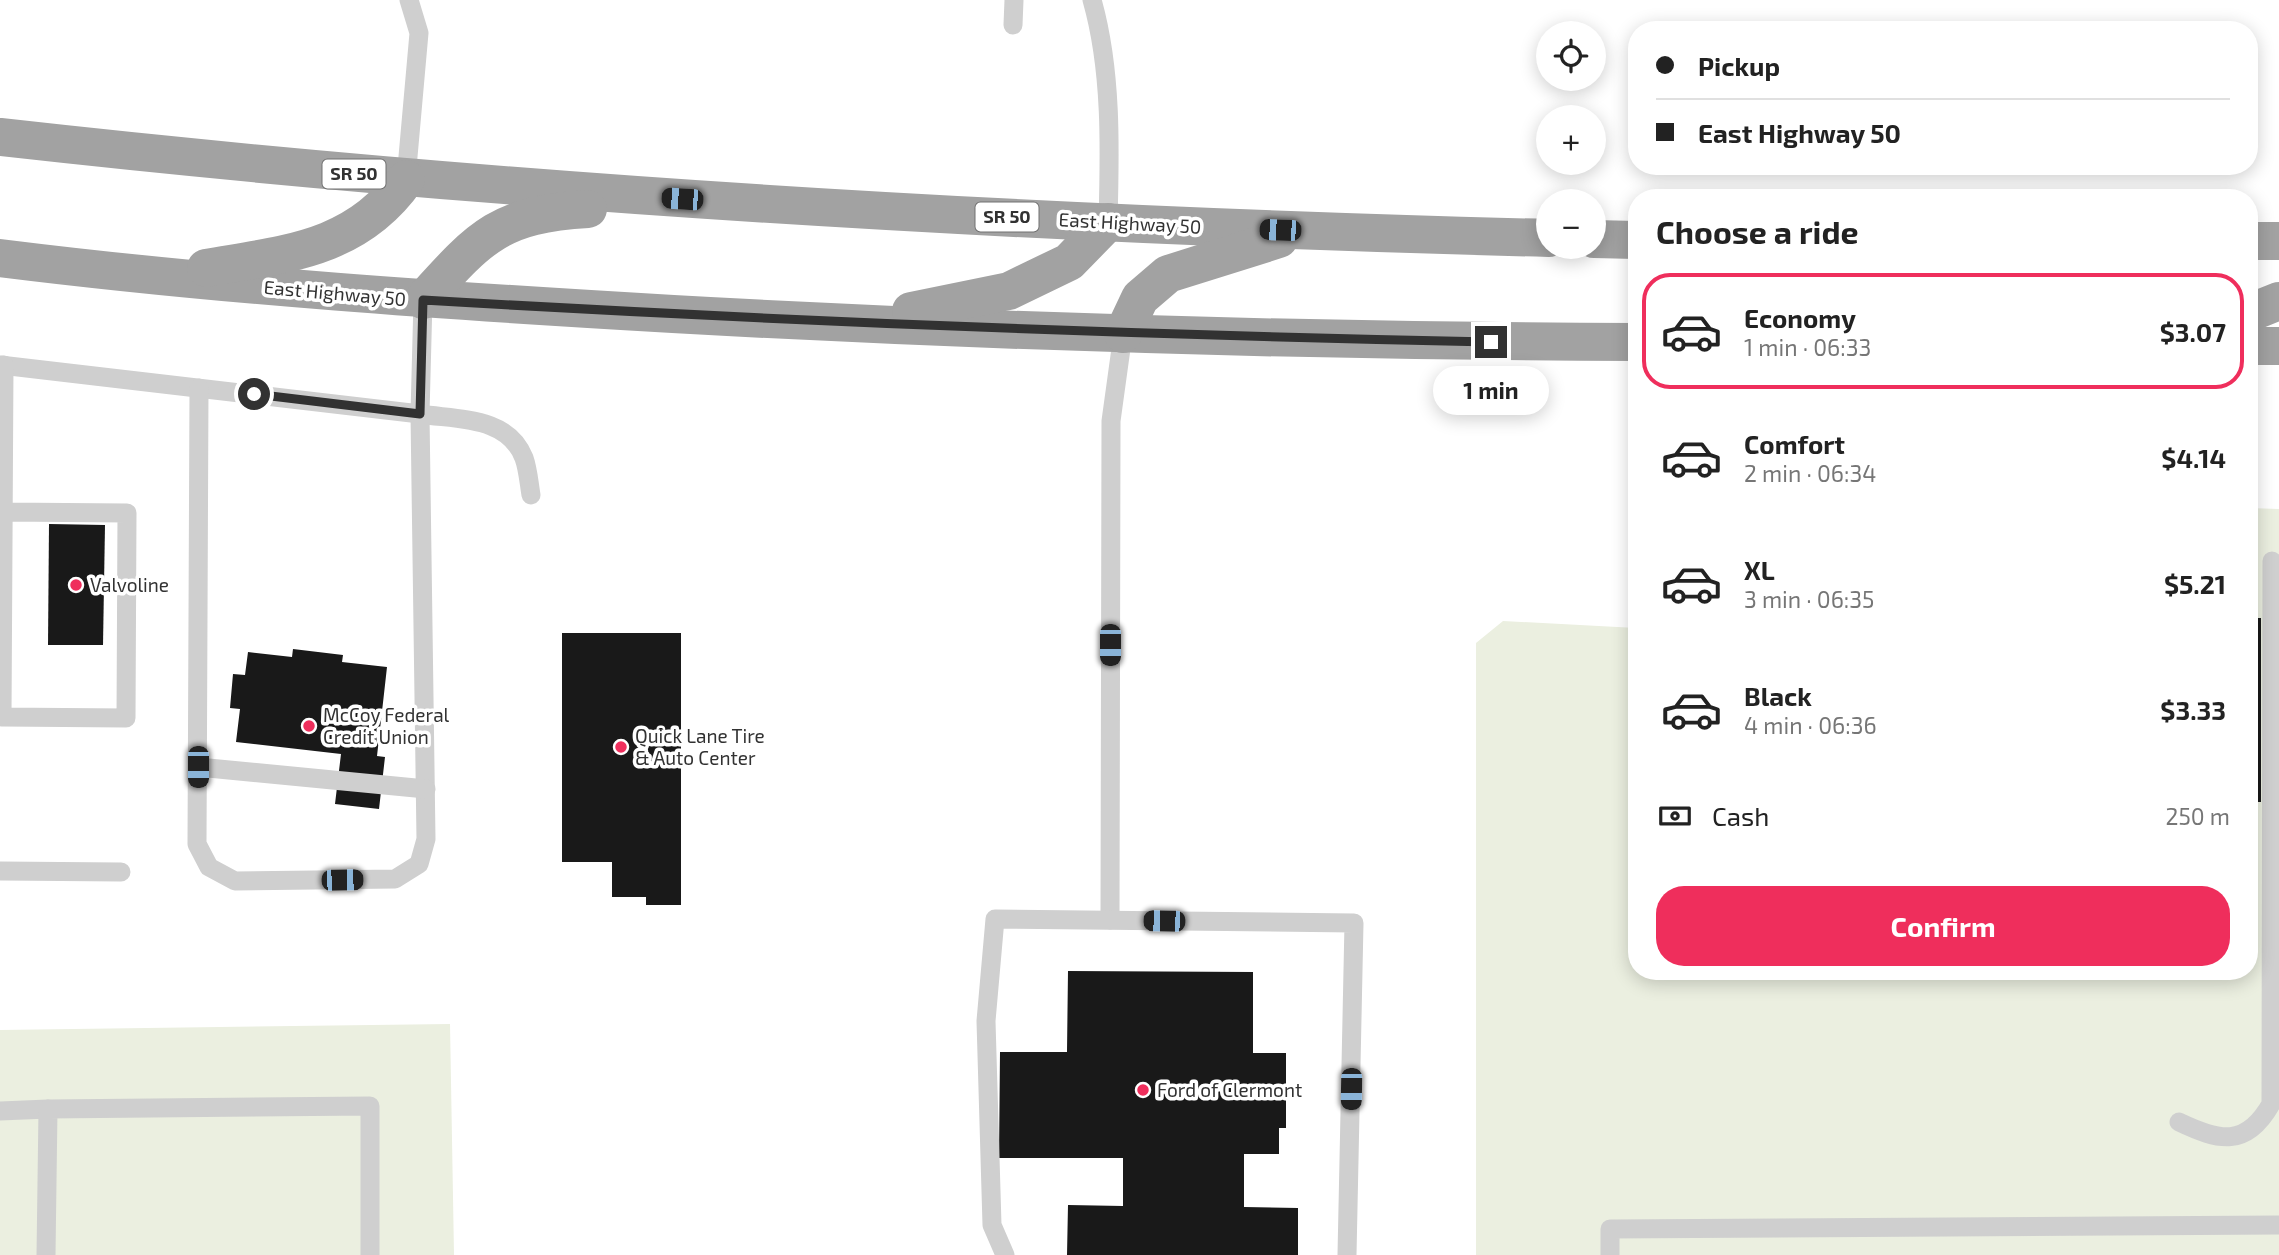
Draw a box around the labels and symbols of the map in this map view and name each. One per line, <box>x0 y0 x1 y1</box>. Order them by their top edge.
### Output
road number: SR 50 <box>322 160 386 188</box>
car <box>661 187 704 211</box>
road number: SR 50 <box>976 202 1038 232</box>
street label: East Highway 50 <box>1058 207 1202 238</box>
car <box>1259 219 1302 241</box>
street label: East Highway 50 <box>263 275 407 310</box>
route end <box>1475 326 1507 358</box>
callout: 1 min <box>1433 366 1549 416</box>
route start <box>238 378 270 410</box>
place label: Valvoline <box>90 573 169 596</box>
marker: Valvoline <box>68 577 84 593</box>
car <box>1100 624 1121 666</box>
place label: McCoy Federal Credit Union <box>323 703 450 748</box>
marker: McCoy Federal Credit Union <box>301 718 317 734</box>
place label: Quick Lane Tire & Auto Center <box>635 724 765 769</box>
marker: Quick Lane Tire & Auto Center <box>613 739 629 755</box>
car <box>188 746 209 788</box>
car <box>321 869 364 891</box>
car <box>1143 910 1186 932</box>
car <box>1341 1068 1362 1110</box>
place label: Ford of Clermont <box>1157 1078 1302 1101</box>
marker: Ford of Clermont <box>1135 1082 1151 1098</box>

